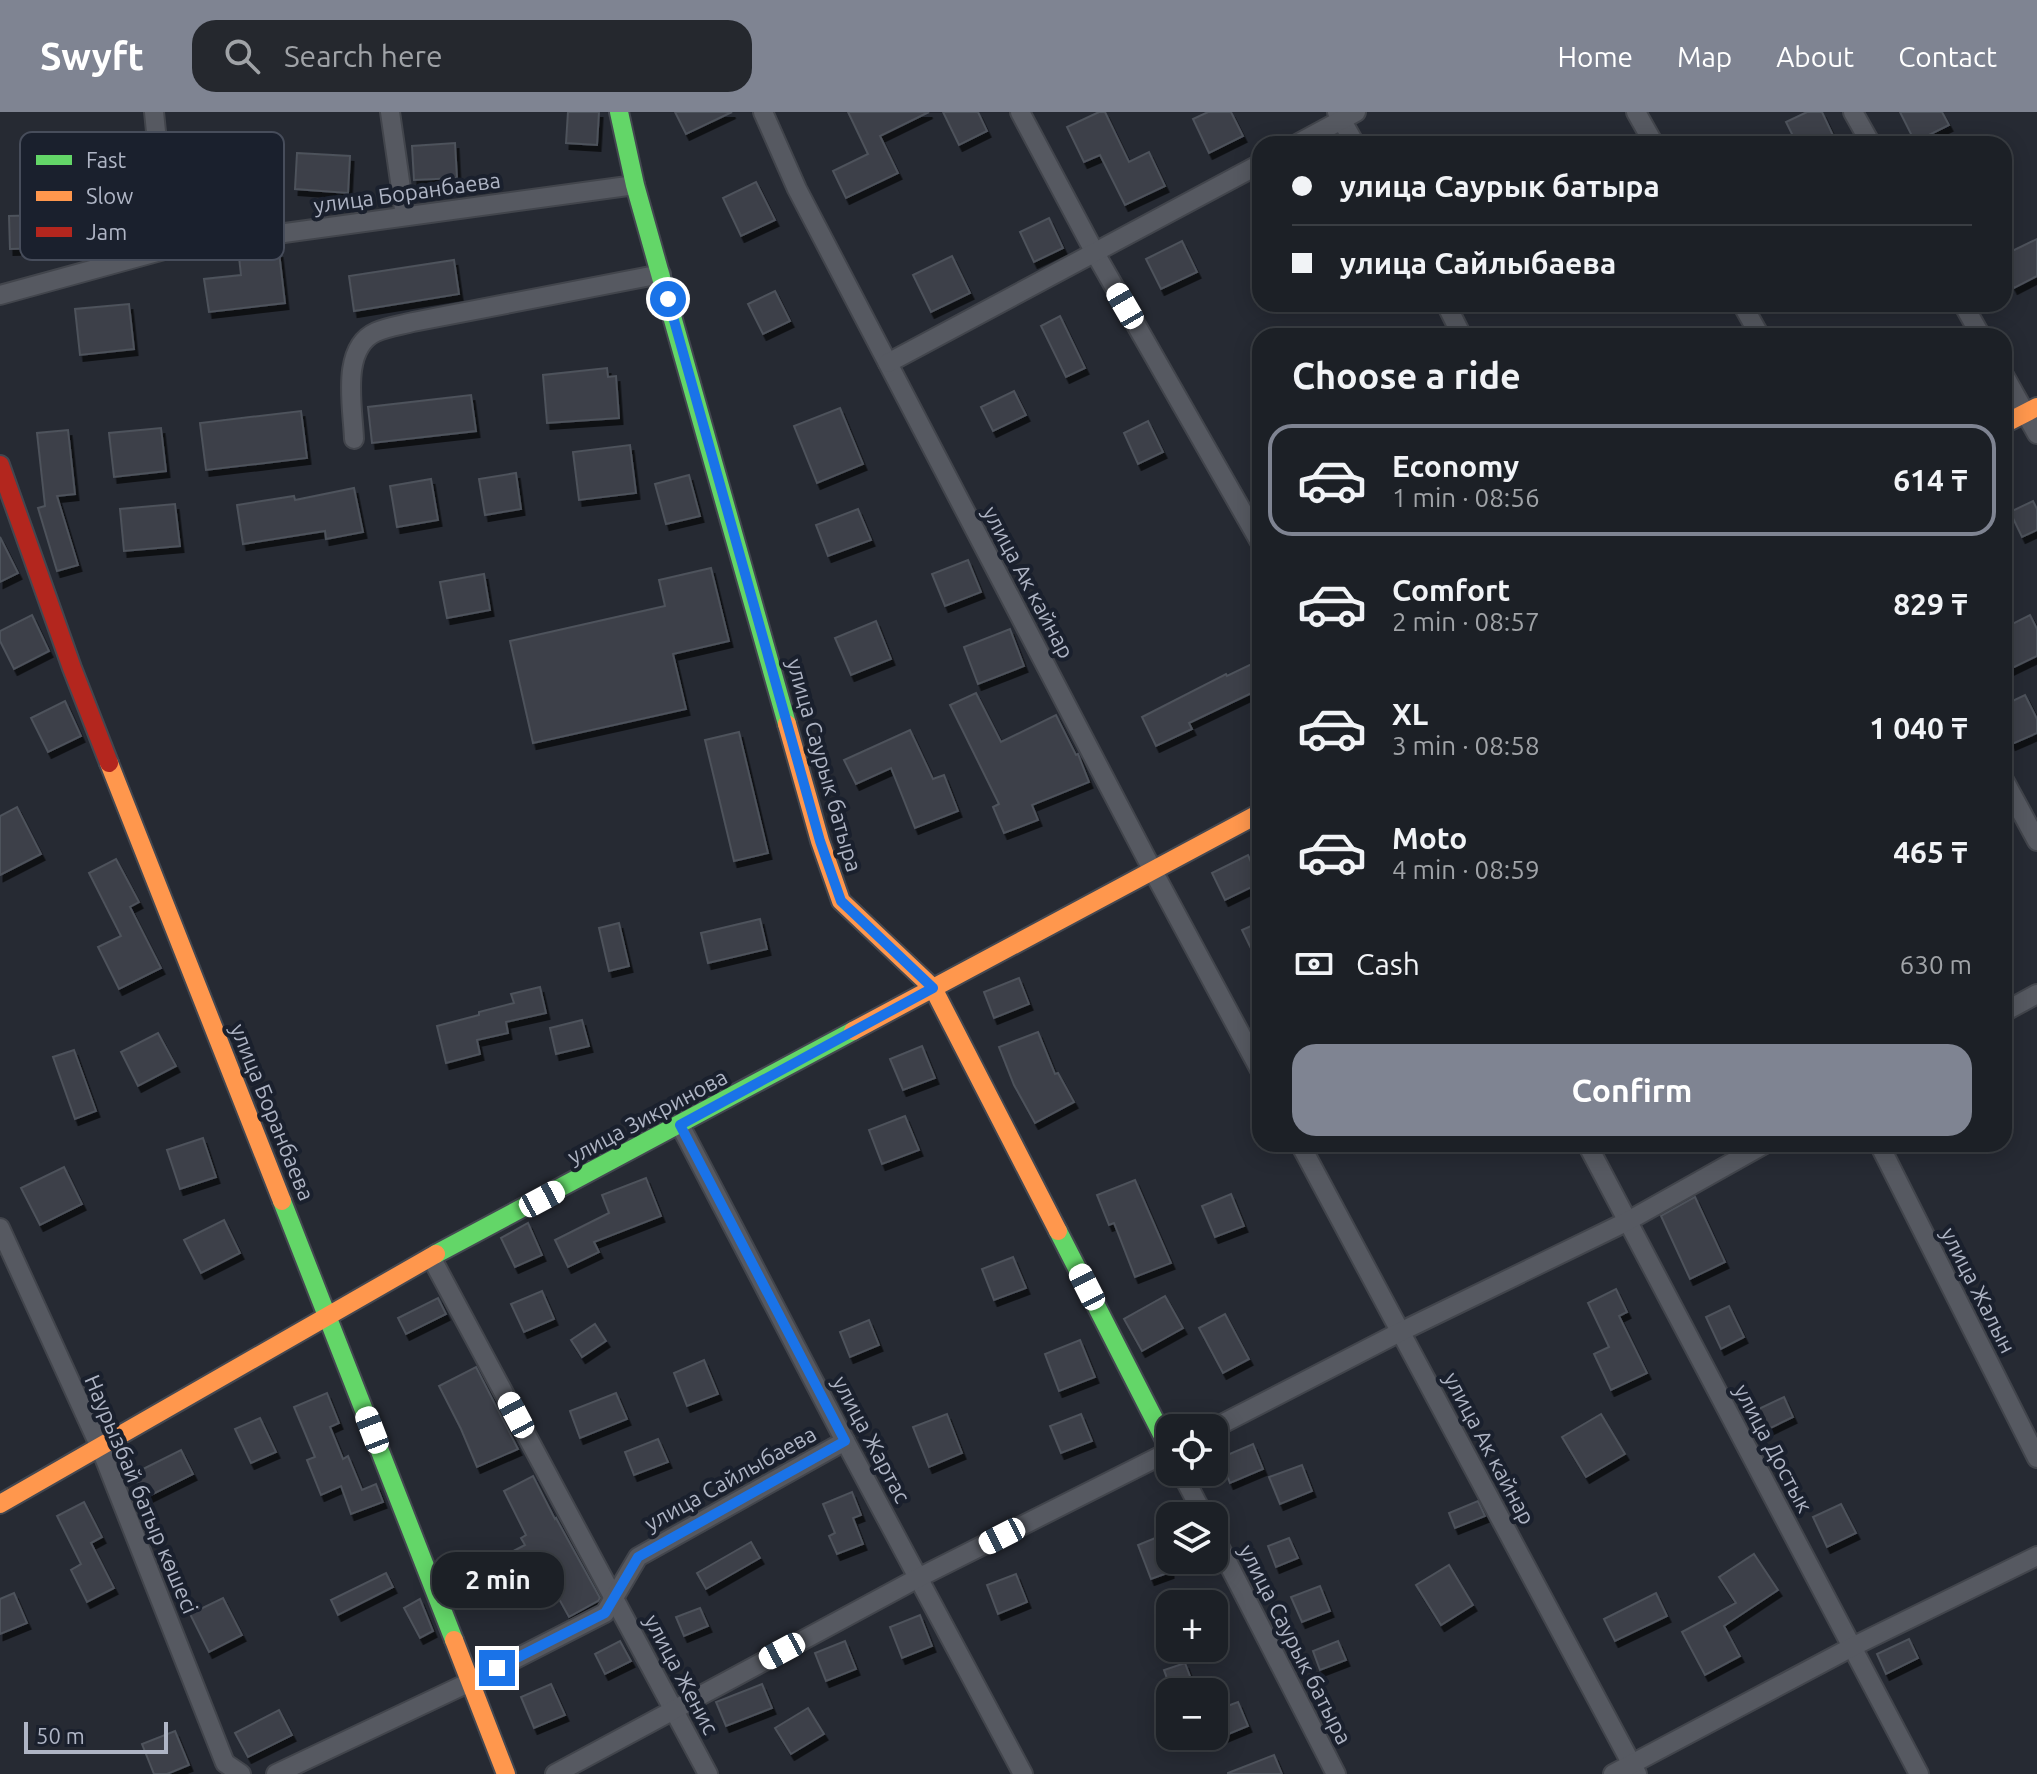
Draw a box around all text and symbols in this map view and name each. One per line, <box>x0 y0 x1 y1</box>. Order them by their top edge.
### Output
search box <box>192 20 752 92</box>
icon: search <box>220 34 264 78</box>
text: Swyft <box>40 35 144 77</box>
text: Search here <box>284 39 442 73</box>
text: Home <box>1558 41 1633 72</box>
text: Map <box>1677 41 1732 72</box>
text: About <box>1776 41 1854 72</box>
text: Contact <box>1898 41 1997 72</box>
legend <box>20 132 284 260</box>
text: Fast <box>86 147 127 172</box>
street label: улица Боранбаева <box>312 167 502 217</box>
text: улица Саурык батыра <box>1340 169 1660 203</box>
text: Slow <box>86 183 133 208</box>
text: Jam <box>86 219 127 244</box>
text: улица Сайлыбаева <box>1340 246 1616 280</box>
car <box>1103 279 1147 333</box>
route start <box>650 281 686 317</box>
text: Choose a ride <box>1292 355 1521 396</box>
icon: car <box>1296 444 1368 516</box>
text: Economy <box>1392 449 1519 483</box>
text: 614 ₸ <box>1893 463 1968 497</box>
text: 1 min · 08:56 <box>1392 483 1540 512</box>
street label: улица Ак кайнар <box>978 502 1080 662</box>
icon: car <box>1296 568 1368 640</box>
text: Comfort <box>1392 573 1510 607</box>
text: 829 ₸ <box>1893 587 1968 621</box>
text: 2 min · 08:57 <box>1392 607 1540 636</box>
street label: улица Саурык батыра <box>783 655 867 875</box>
icon: car <box>1296 692 1368 764</box>
text: XL <box>1392 697 1428 731</box>
text: 1 040 ₸ <box>1869 711 1968 745</box>
text: 3 min · 08:58 <box>1392 731 1540 760</box>
icon: car <box>1296 816 1368 888</box>
text: Moto <box>1392 821 1467 855</box>
text: 465 ₸ <box>1893 835 1968 869</box>
text: 4 min · 08:59 <box>1392 855 1540 884</box>
icon: cash <box>1292 942 1336 986</box>
text: Cash <box>1356 947 1420 981</box>
text: 630 m <box>1900 950 1972 979</box>
street label: улица Боранбаева <box>226 1020 320 1204</box>
button: Confirm <box>1292 1044 1972 1136</box>
street label: улица Зикринова <box>563 1063 731 1169</box>
car <box>515 1177 569 1221</box>
street label: улица Жалын <box>1937 1223 2021 1357</box>
car <box>1065 1260 1109 1314</box>
street label: улица Ак кайнар <box>1439 1368 1541 1528</box>
street label: Наурызбай батыр көшесі <box>80 1371 204 1617</box>
street label: улица Жартас <box>828 1371 916 1507</box>
street label: улица Достык <box>1730 1380 1818 1516</box>
car <box>494 1388 538 1442</box>
car <box>352 1403 392 1457</box>
map controls <box>1156 1414 1228 1750</box>
button: locate <box>1156 1414 1228 1486</box>
street label: улица Сайлыбаева <box>640 1420 820 1536</box>
button: layers <box>1156 1502 1228 1574</box>
car <box>975 1514 1029 1558</box>
street label: улица Саурык батыра <box>1235 1540 1357 1748</box>
callout: 2 min <box>431 1552 563 1608</box>
text: 2 min <box>465 1565 531 1594</box>
button: + <box>1156 1590 1228 1662</box>
street label: улица Женис <box>640 1610 724 1738</box>
car <box>755 1629 809 1673</box>
route end <box>479 1650 515 1686</box>
button: − <box>1156 1678 1228 1750</box>
scale bar <box>24 1718 168 1754</box>
text: 50 m <box>36 1723 85 1748</box>

